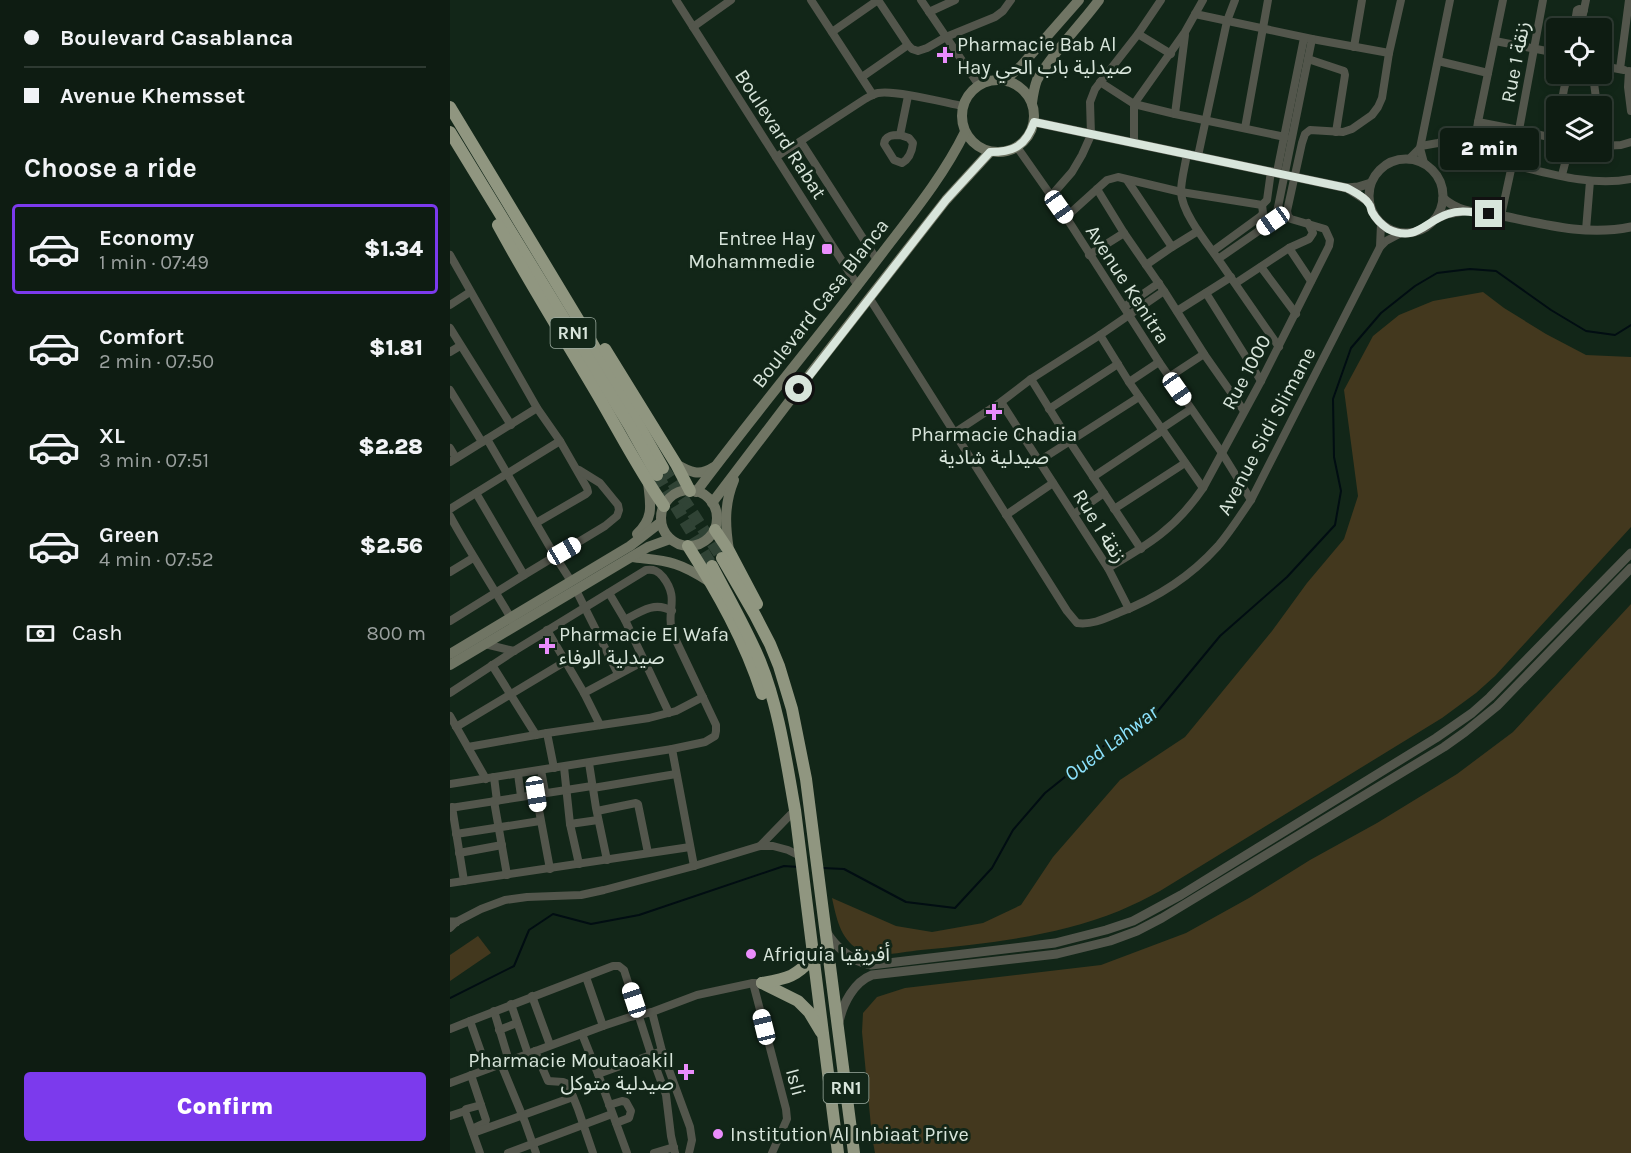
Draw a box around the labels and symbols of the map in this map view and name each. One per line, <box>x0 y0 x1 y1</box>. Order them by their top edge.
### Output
street label: Rue 1 زنقة <box>1496 19 1535 105</box>
place label: Pharmacie Bab Al Hay صيدلية باب الحي <box>957 33 1132 83</box>
marker: Pharmacie Bab Al Hay صيدلية باب الحي <box>938 48 952 62</box>
street label: Boulevard Rabat <box>730 65 831 204</box>
callout: 2 min <box>1440 127 1538 169</box>
car <box>1041 187 1077 227</box>
route end <box>1475 200 1502 227</box>
car <box>1253 203 1293 239</box>
street label: Boulevard Casa Blanca <box>747 214 894 392</box>
street label: Avenue Kenitra <box>1081 221 1174 348</box>
place label: Entree Hay Mohammedie <box>688 227 815 273</box>
marker: Entree Hay Mohammedie <box>820 242 834 256</box>
road number: RN1 <box>550 318 596 348</box>
street label: Rue 1000 <box>1217 331 1276 414</box>
street label: Avenue Sidi Slimane <box>1212 343 1320 519</box>
car <box>1159 369 1195 409</box>
route start <box>785 375 812 402</box>
marker: Pharmacie Chadia صيدلية شادية <box>987 405 1001 419</box>
place label: Pharmacie Chadia صيدلية شادية <box>911 423 1077 469</box>
street label: Rue 1 زنقة <box>1068 485 1131 567</box>
car <box>544 534 584 568</box>
place label: Pharmacie El Wafa صيدلية الوفاء <box>559 623 729 669</box>
marker: Pharmacie El Wafa صيدلية الوفاء <box>540 639 554 653</box>
water label: Oued Lahwar <box>1059 699 1163 786</box>
car <box>524 775 548 813</box>
place label: Afriquia أفريقيا <box>763 942 890 966</box>
marker: Afriquia أفريقيا <box>744 947 758 961</box>
car <box>620 980 648 1020</box>
car <box>751 1007 777 1047</box>
place label: Pharmacie Moutaoakil صيدلية متوكل <box>468 1049 674 1095</box>
marker: Pharmacie Moutaoakil صيدلية متوكل <box>679 1065 693 1079</box>
street label: Isli <box>781 1066 810 1098</box>
road number: RN1 <box>824 1073 868 1103</box>
place label: Institution Al Inbiaat Prive <box>730 1123 969 1146</box>
marker: Institution Al Inbiaat Prive <box>711 1127 725 1141</box>

